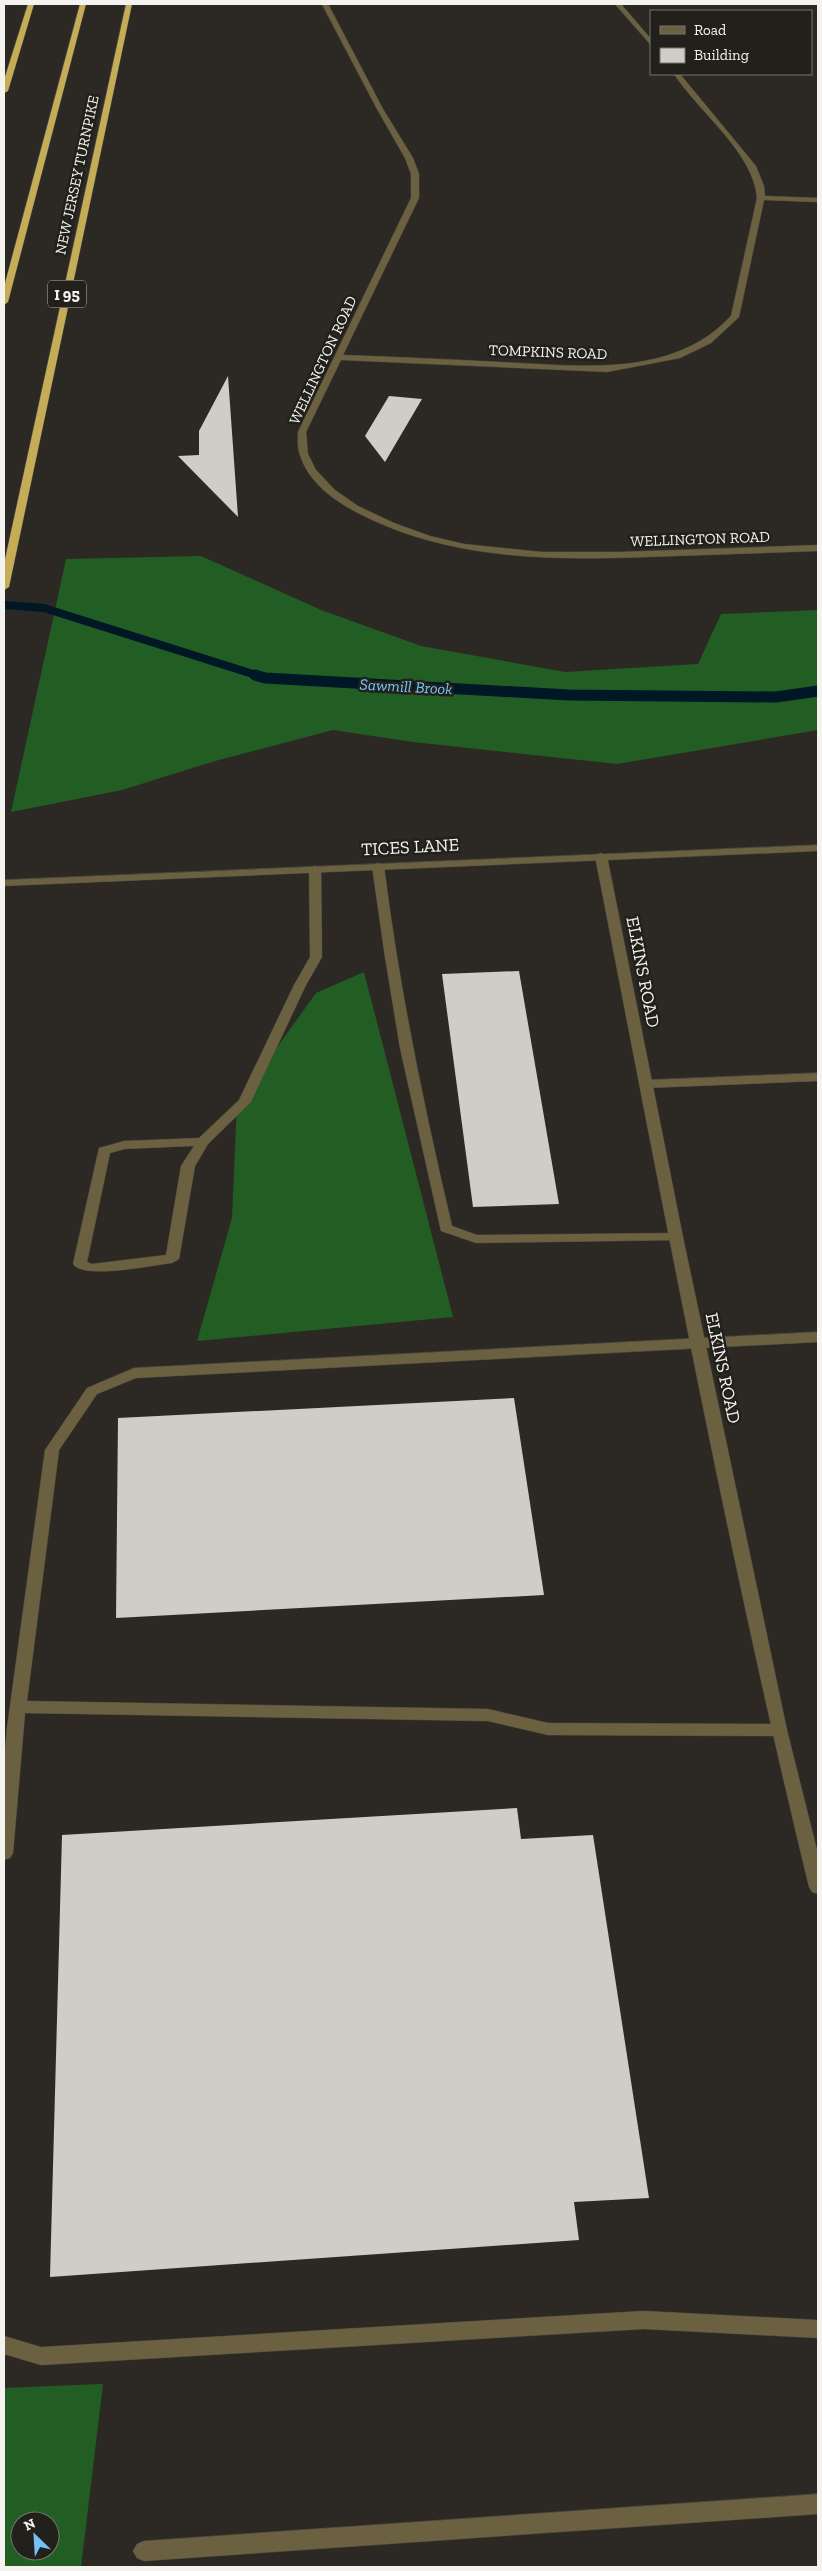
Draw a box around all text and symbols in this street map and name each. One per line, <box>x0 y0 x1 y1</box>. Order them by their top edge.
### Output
legend <box>650 10 812 75</box>
text: Road <box>694 21 727 39</box>
text: Building <box>694 46 749 64</box>
street label: NEW JERSEY TURNPIKE <box>51 94 103 256</box>
road number: I 95 <box>48 280 86 308</box>
street label: WELLINGTON ROAD <box>285 293 361 427</box>
street label: TOMPKINS ROAD <box>488 341 608 363</box>
street label: WELLINGTON ROAD <box>630 528 770 550</box>
water label: Sawmill Brook <box>359 675 453 698</box>
street label: TICES LANE <box>360 833 460 861</box>
street label: ELKINS ROAD <box>621 915 665 1029</box>
street label: ELKINS ROAD <box>701 1311 745 1425</box>
north arrow <box>10 2511 60 2561</box>
text: N <box>21 2515 38 2535</box>

